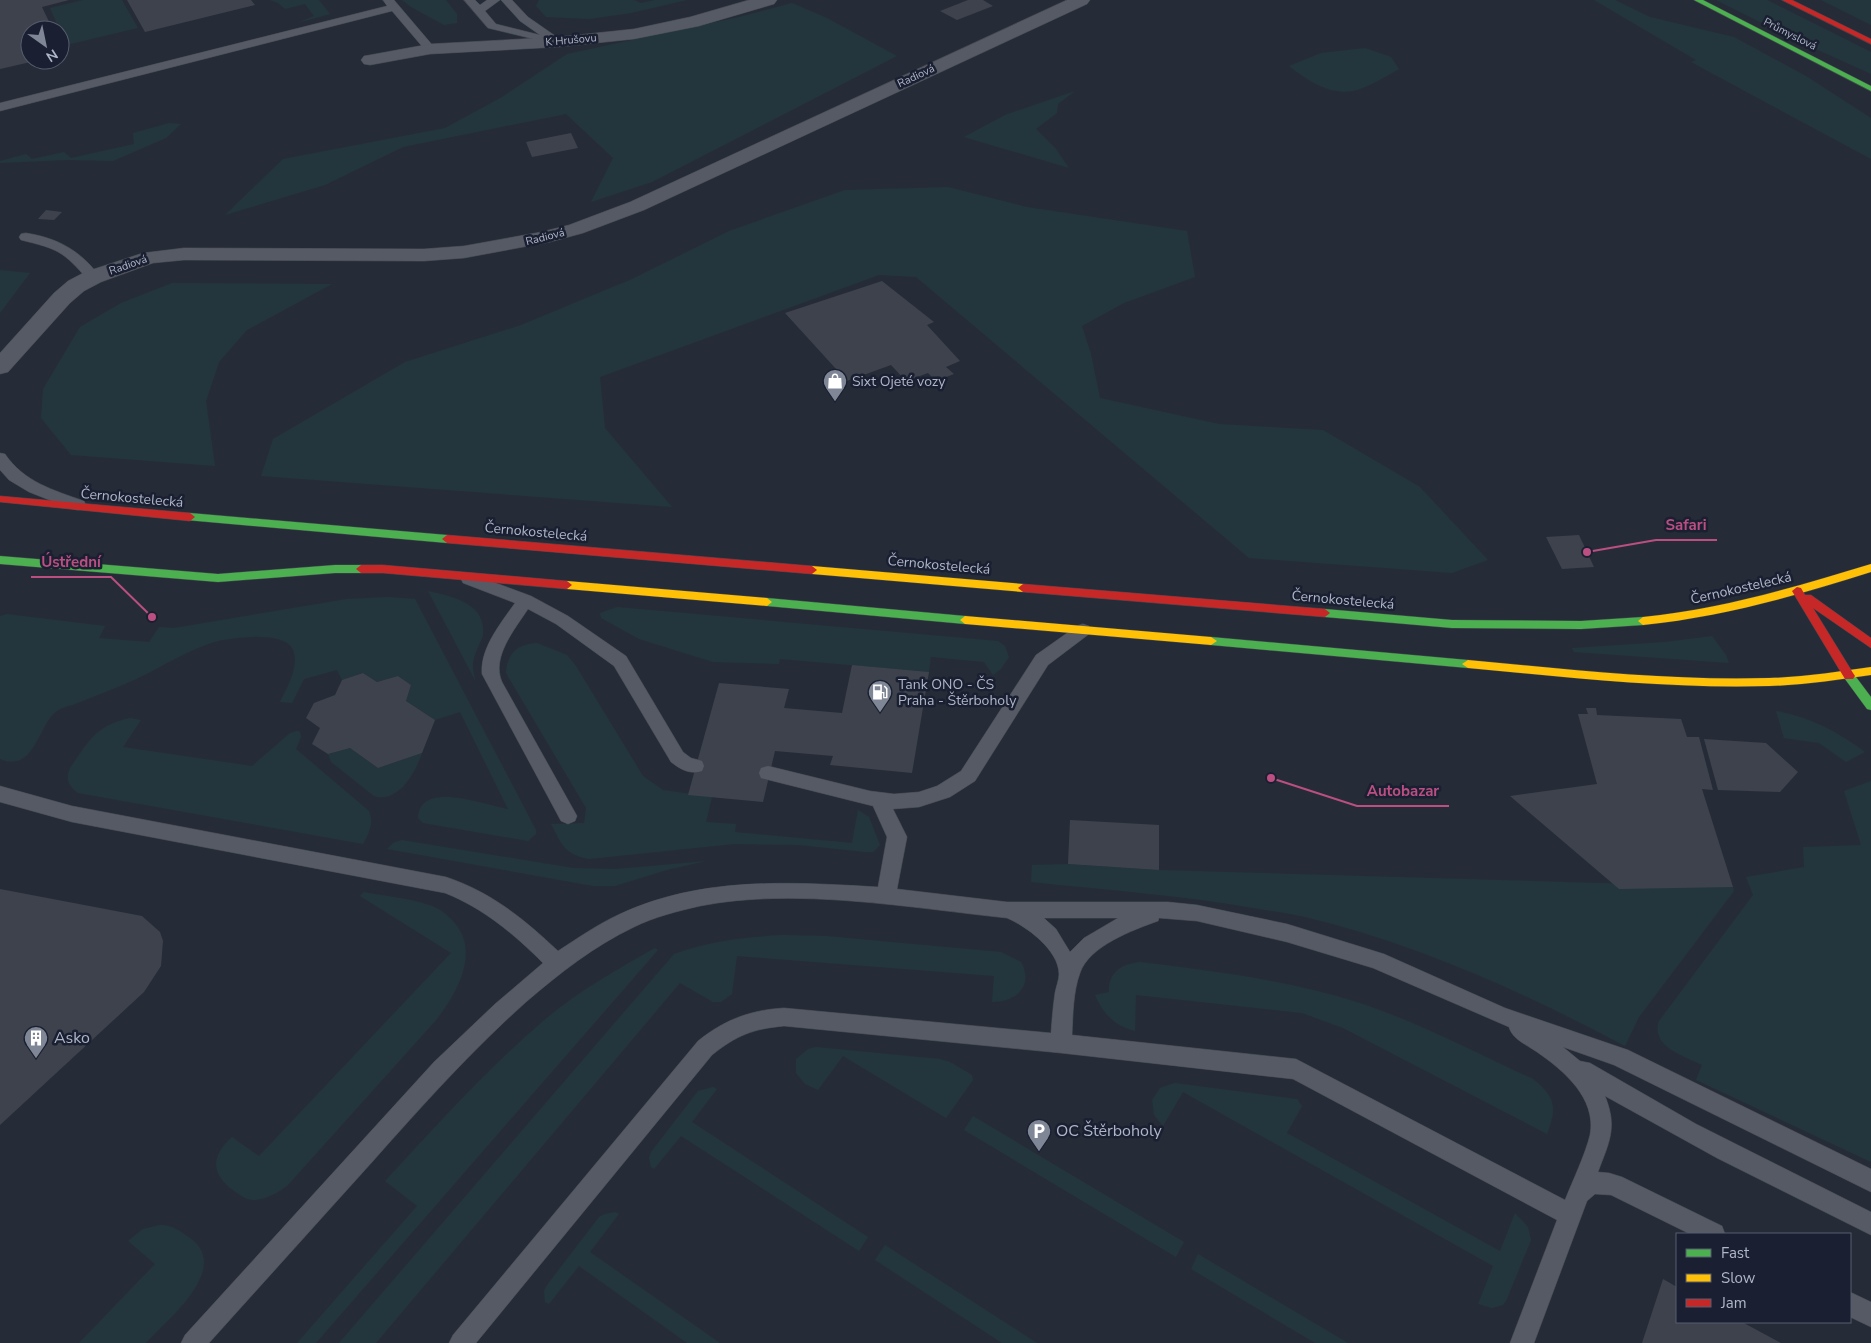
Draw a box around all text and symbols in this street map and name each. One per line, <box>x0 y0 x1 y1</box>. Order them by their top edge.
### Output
street label: Průmyslová <box>1761 14 1819 54</box>
north arrow <box>20 20 70 70</box>
street label: K Hrušovu <box>545 30 597 50</box>
text: N <box>42 45 61 66</box>
street label: Radiová <box>895 61 937 91</box>
street label: Radiová <box>524 225 566 249</box>
street label: Radiová <box>107 251 149 279</box>
shop icon: Sixt Ojeté vozy <box>822 368 848 402</box>
place label: Sixt Ojeté vozy <box>852 372 946 391</box>
street label: Černokostelecká <box>80 484 184 512</box>
callout: Safari <box>1656 510 1717 540</box>
text: Safari <box>1666 515 1706 535</box>
street label: Černokostelecká <box>484 518 588 546</box>
callout: Ústřední <box>31 547 111 577</box>
street label: Černokostelecká <box>887 551 991 579</box>
text: Ústřední <box>41 552 102 572</box>
street label: Černokostelecká <box>1689 567 1793 609</box>
street label: Černokostelecká <box>1291 586 1395 614</box>
place label: Tank ONO - ČS Praha - Štěrboholy <box>898 675 1017 710</box>
fuel station icon: Tank ONO - ČS Praha - Štěrboholy <box>867 679 893 713</box>
callout: Autobazar <box>1357 776 1449 806</box>
text: Autobazar <box>1367 781 1439 801</box>
building icon: Asko <box>23 1025 49 1059</box>
place label: Asko <box>54 1027 90 1049</box>
parking icon: OC Štěrboholy <box>1026 1118 1052 1152</box>
place label: OC Štěrboholy <box>1056 1120 1162 1142</box>
legend <box>1676 1233 1851 1323</box>
text: Fast <box>1721 1243 1750 1263</box>
text: Slow <box>1721 1268 1756 1288</box>
text: Jam <box>1720 1293 1747 1313</box>

